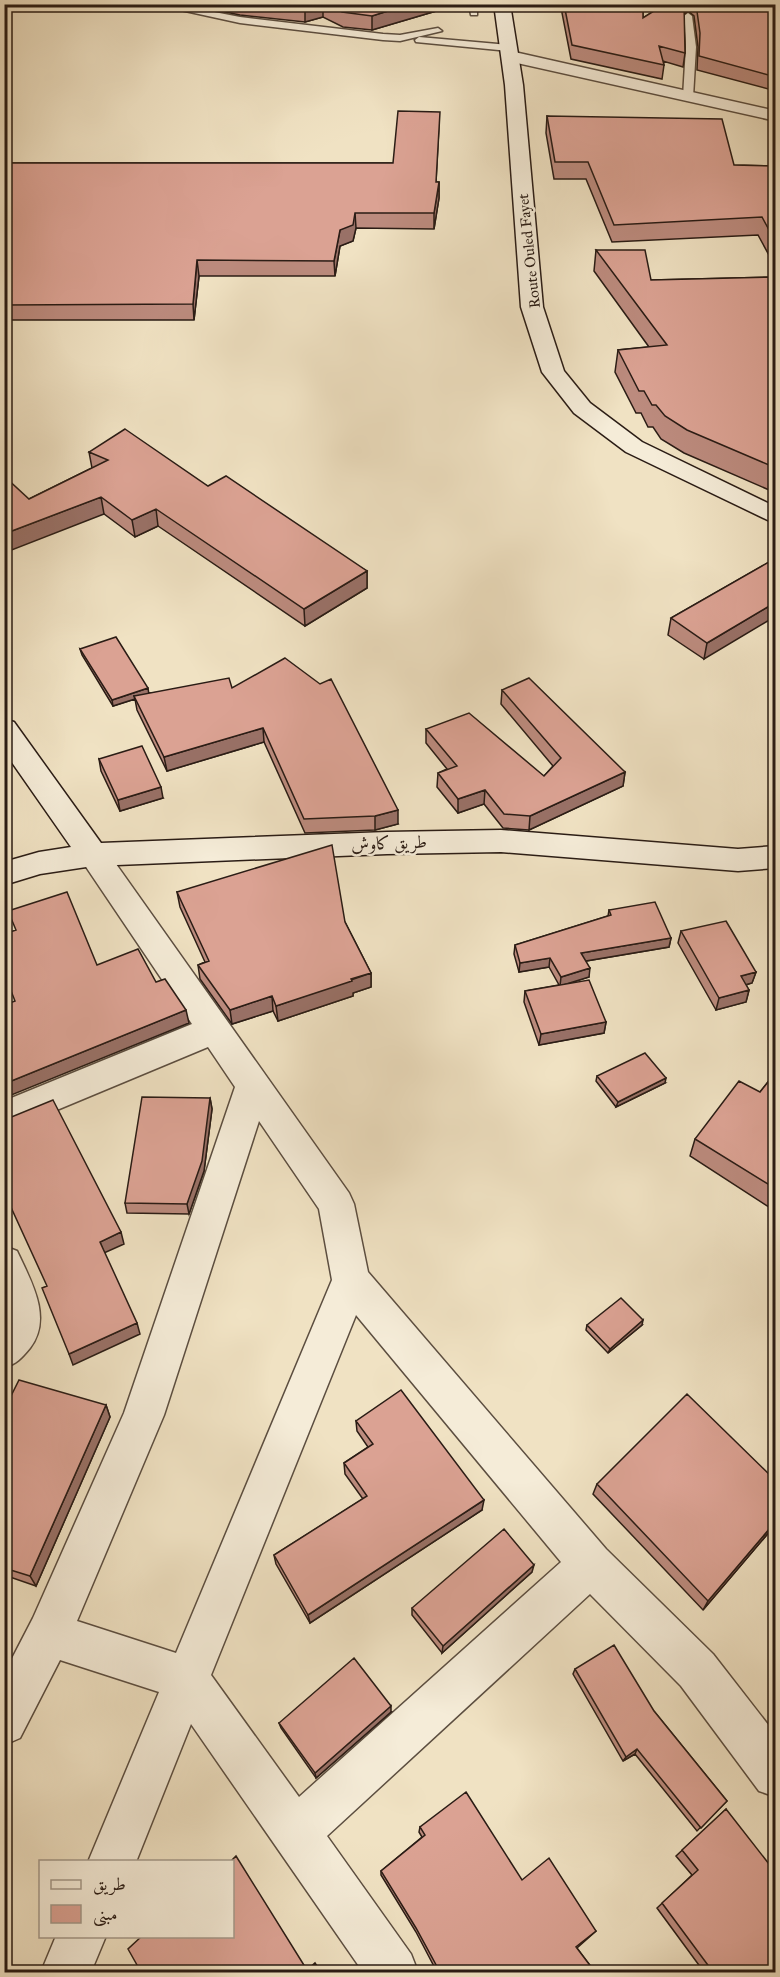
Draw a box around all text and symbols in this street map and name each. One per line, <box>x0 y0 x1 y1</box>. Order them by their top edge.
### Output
street label: Route Ouled Fayet <box>514 192 544 309</box>
street label: طريق كاوش <box>351 831 427 856</box>
legend <box>39 1860 234 1938</box>
text: طريق <box>93 1873 126 1896</box>
text: مبنى <box>93 1903 118 1927</box>

